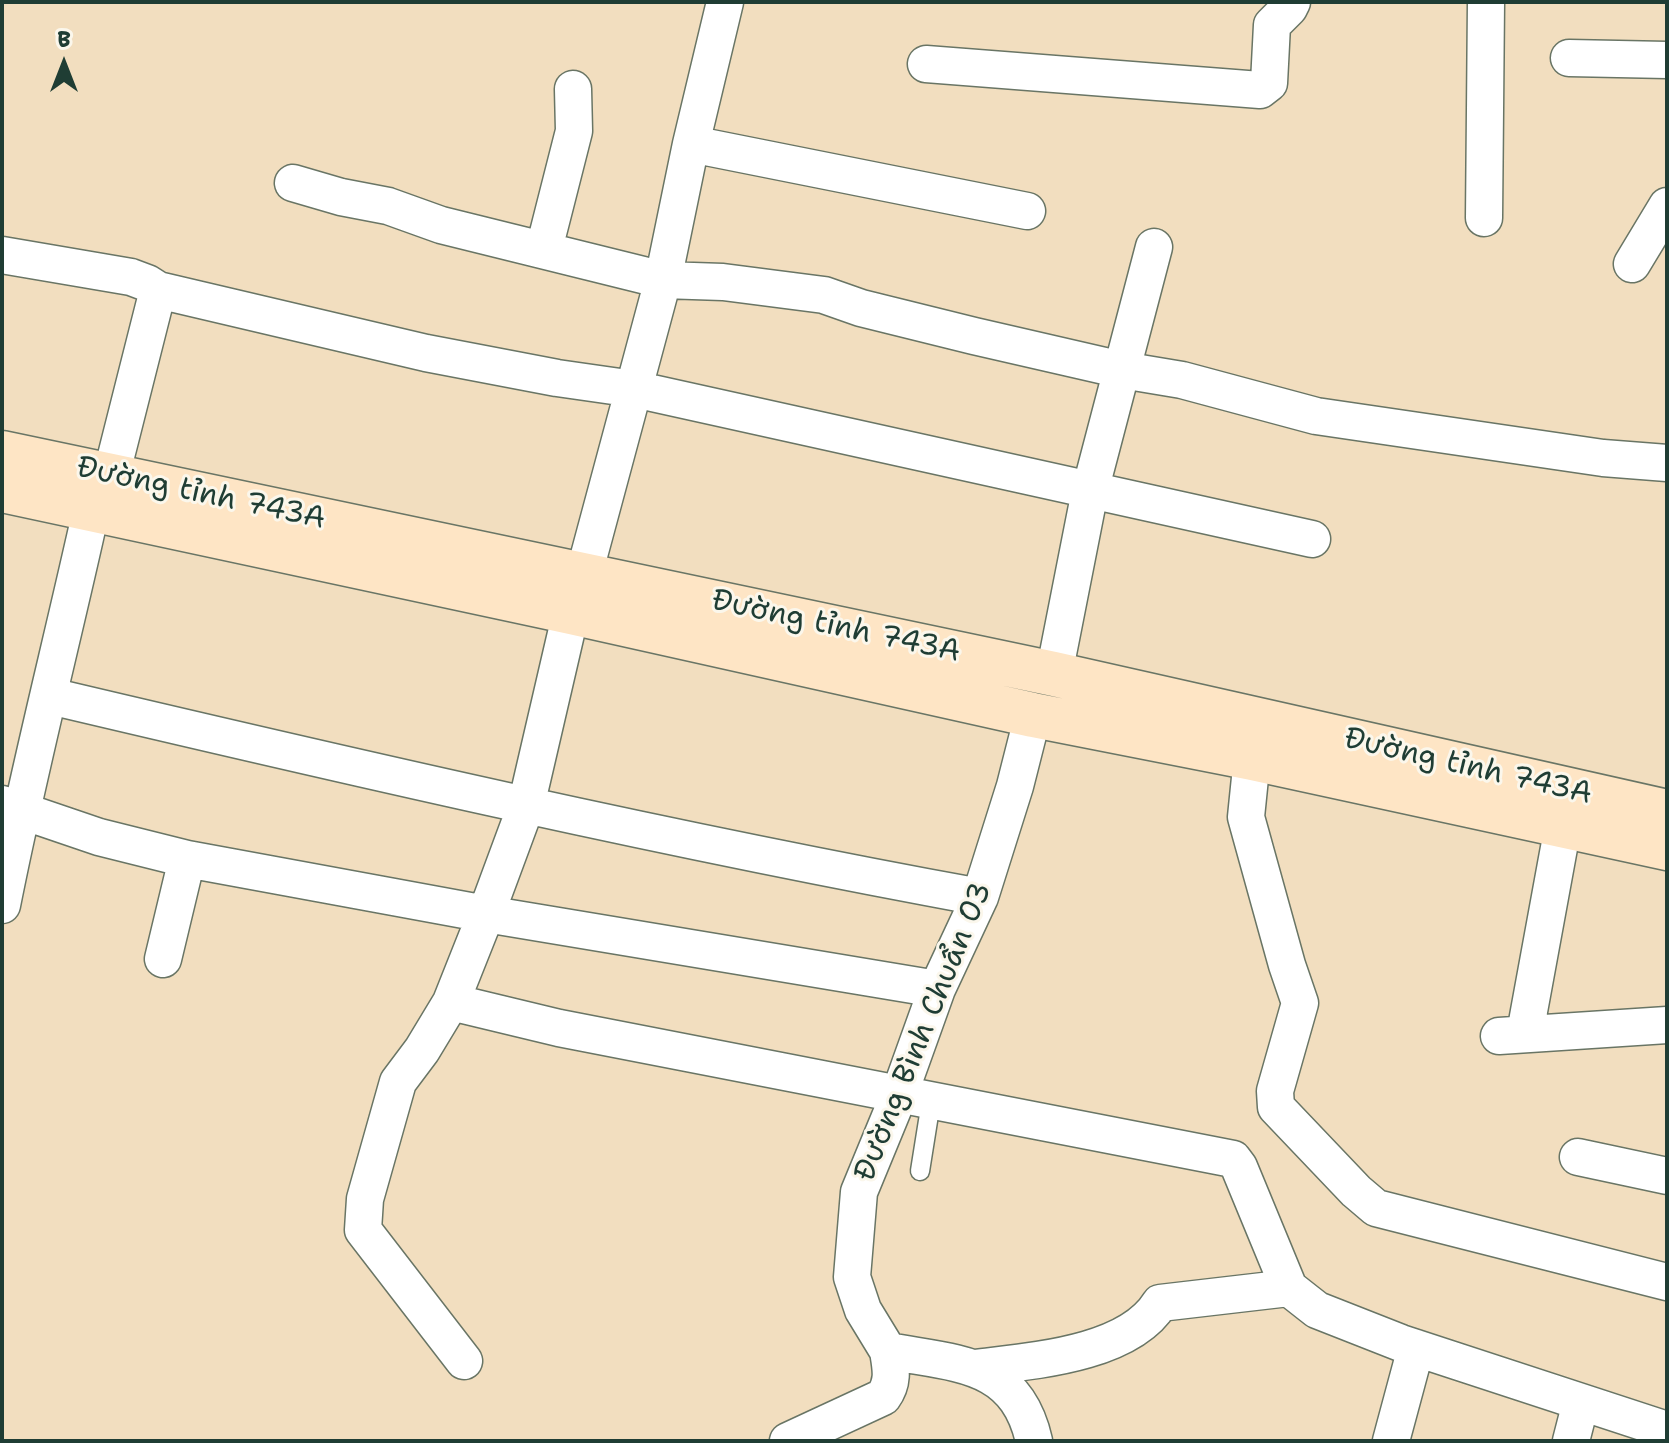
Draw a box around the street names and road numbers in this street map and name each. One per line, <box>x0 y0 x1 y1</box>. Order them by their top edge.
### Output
street label: Đường tỉnh 743A <box>73 450 329 538</box>
street label: Đường tỉnh 743A <box>708 583 964 671</box>
street label: Đường tỉnh 743A <box>1341 721 1595 813</box>
street label: Đường Bình Chuẩn 03 <box>848 877 1000 1187</box>

